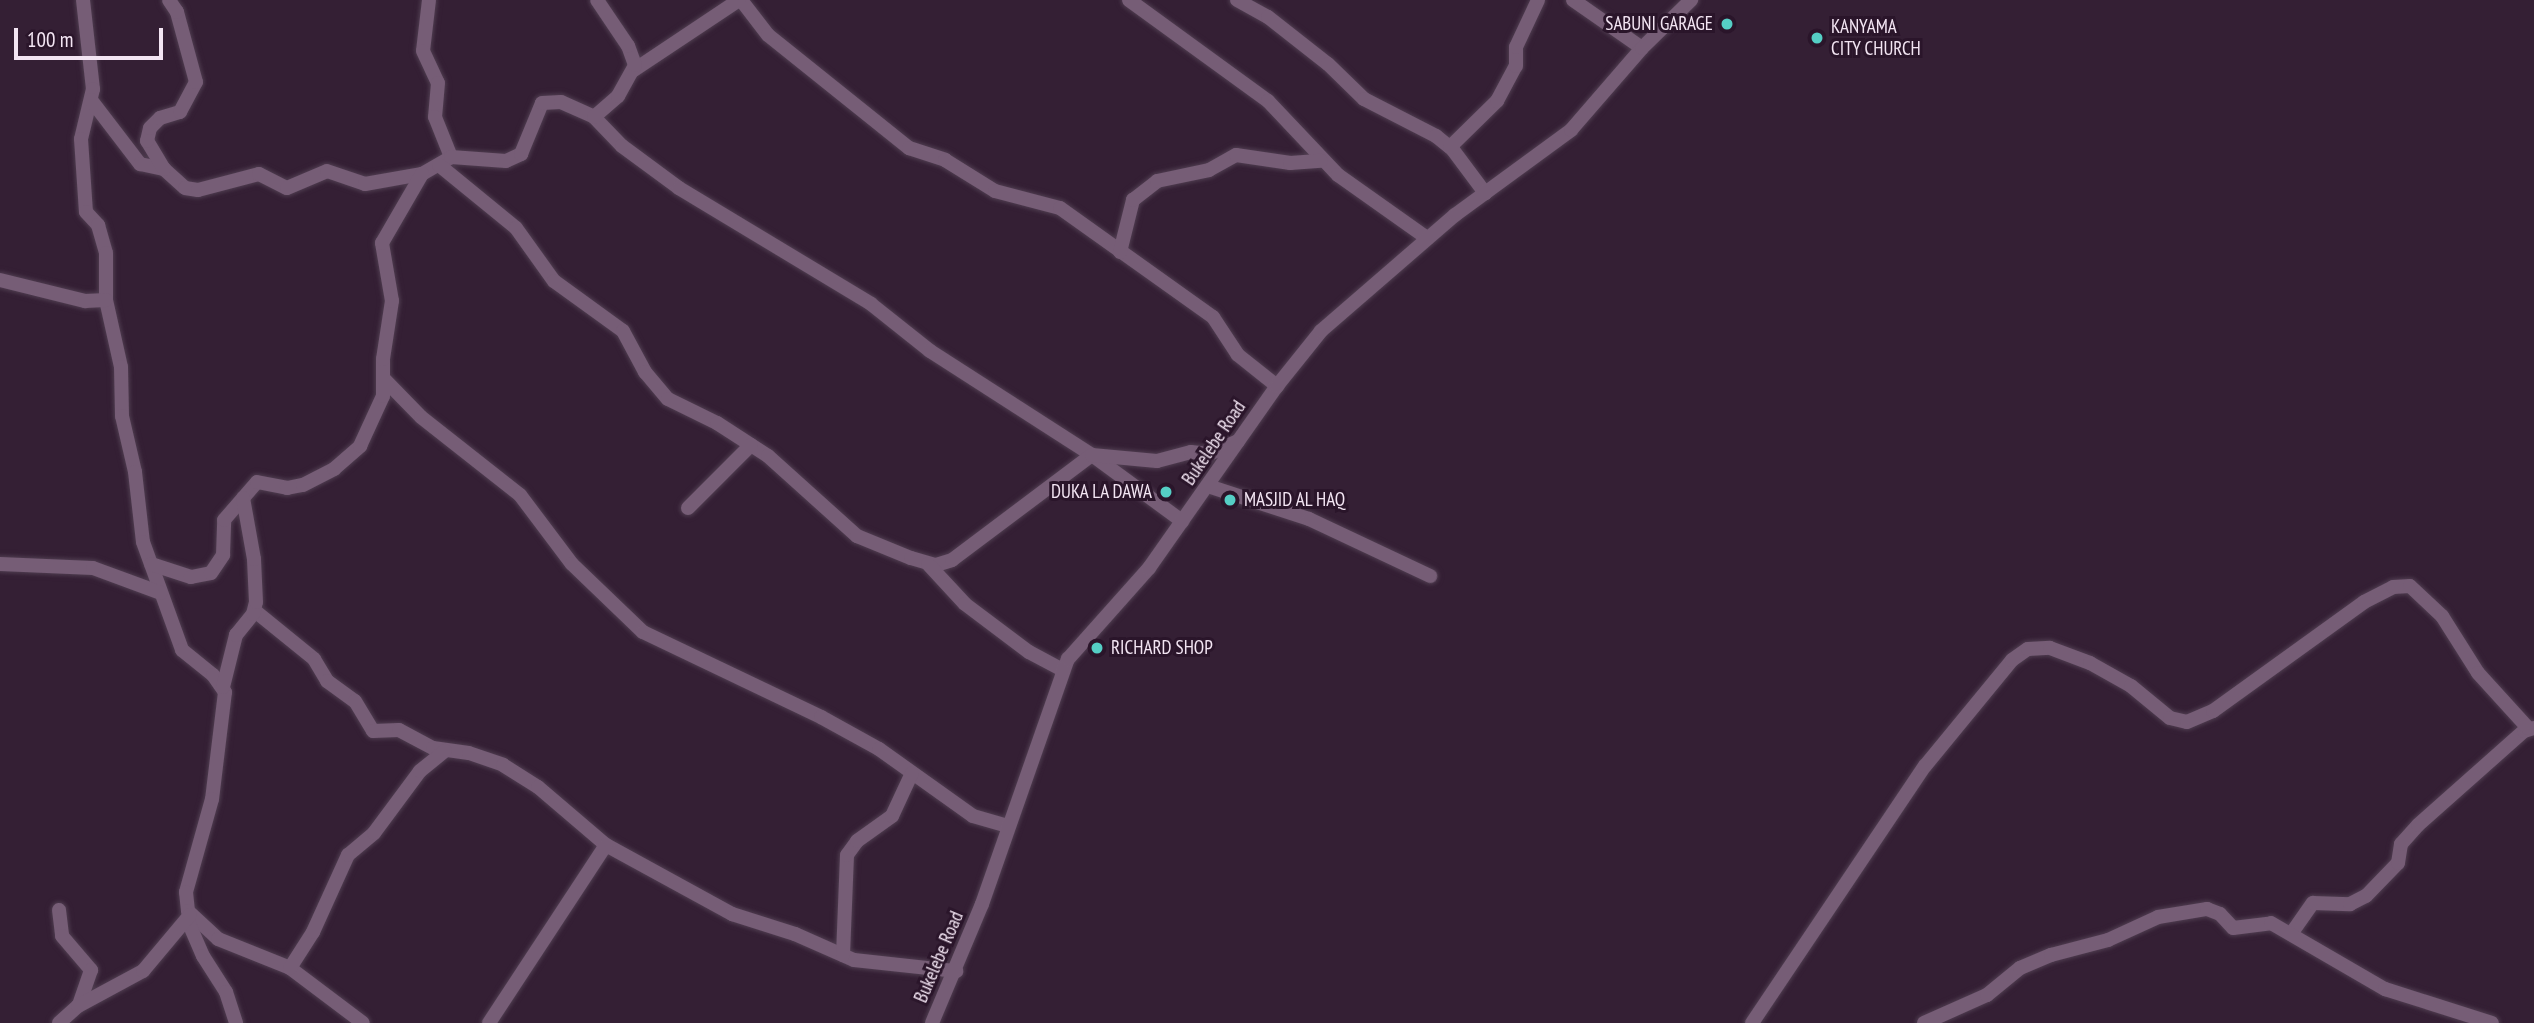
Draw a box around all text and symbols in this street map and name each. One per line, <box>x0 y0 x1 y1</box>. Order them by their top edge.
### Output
place label: SABUNI GARAGE <box>1605 13 1713 35</box>
scale bar <box>18 14 166 58</box>
marker: SABUNI GARAGE <box>1719 16 1735 32</box>
place label: KANYAMA CITY CHURCH <box>1831 16 1921 60</box>
text: 100 m <box>27 26 73 53</box>
marker: KANYAMA CITY CHURCH <box>1809 30 1825 46</box>
street label: Bukelebe Road <box>1177 396 1251 490</box>
place label: DUKA LA DAWA <box>1050 481 1152 503</box>
marker: DUKA LA DAWA <box>1158 484 1174 500</box>
place label: MASJID AL HAQ <box>1244 489 1346 511</box>
marker: MASJID AL HAQ <box>1222 492 1238 508</box>
place label: RICHARD SHOP <box>1111 637 1213 659</box>
marker: RICHARD SHOP <box>1089 640 1105 656</box>
street label: Bukelebe Road <box>910 908 968 1006</box>

